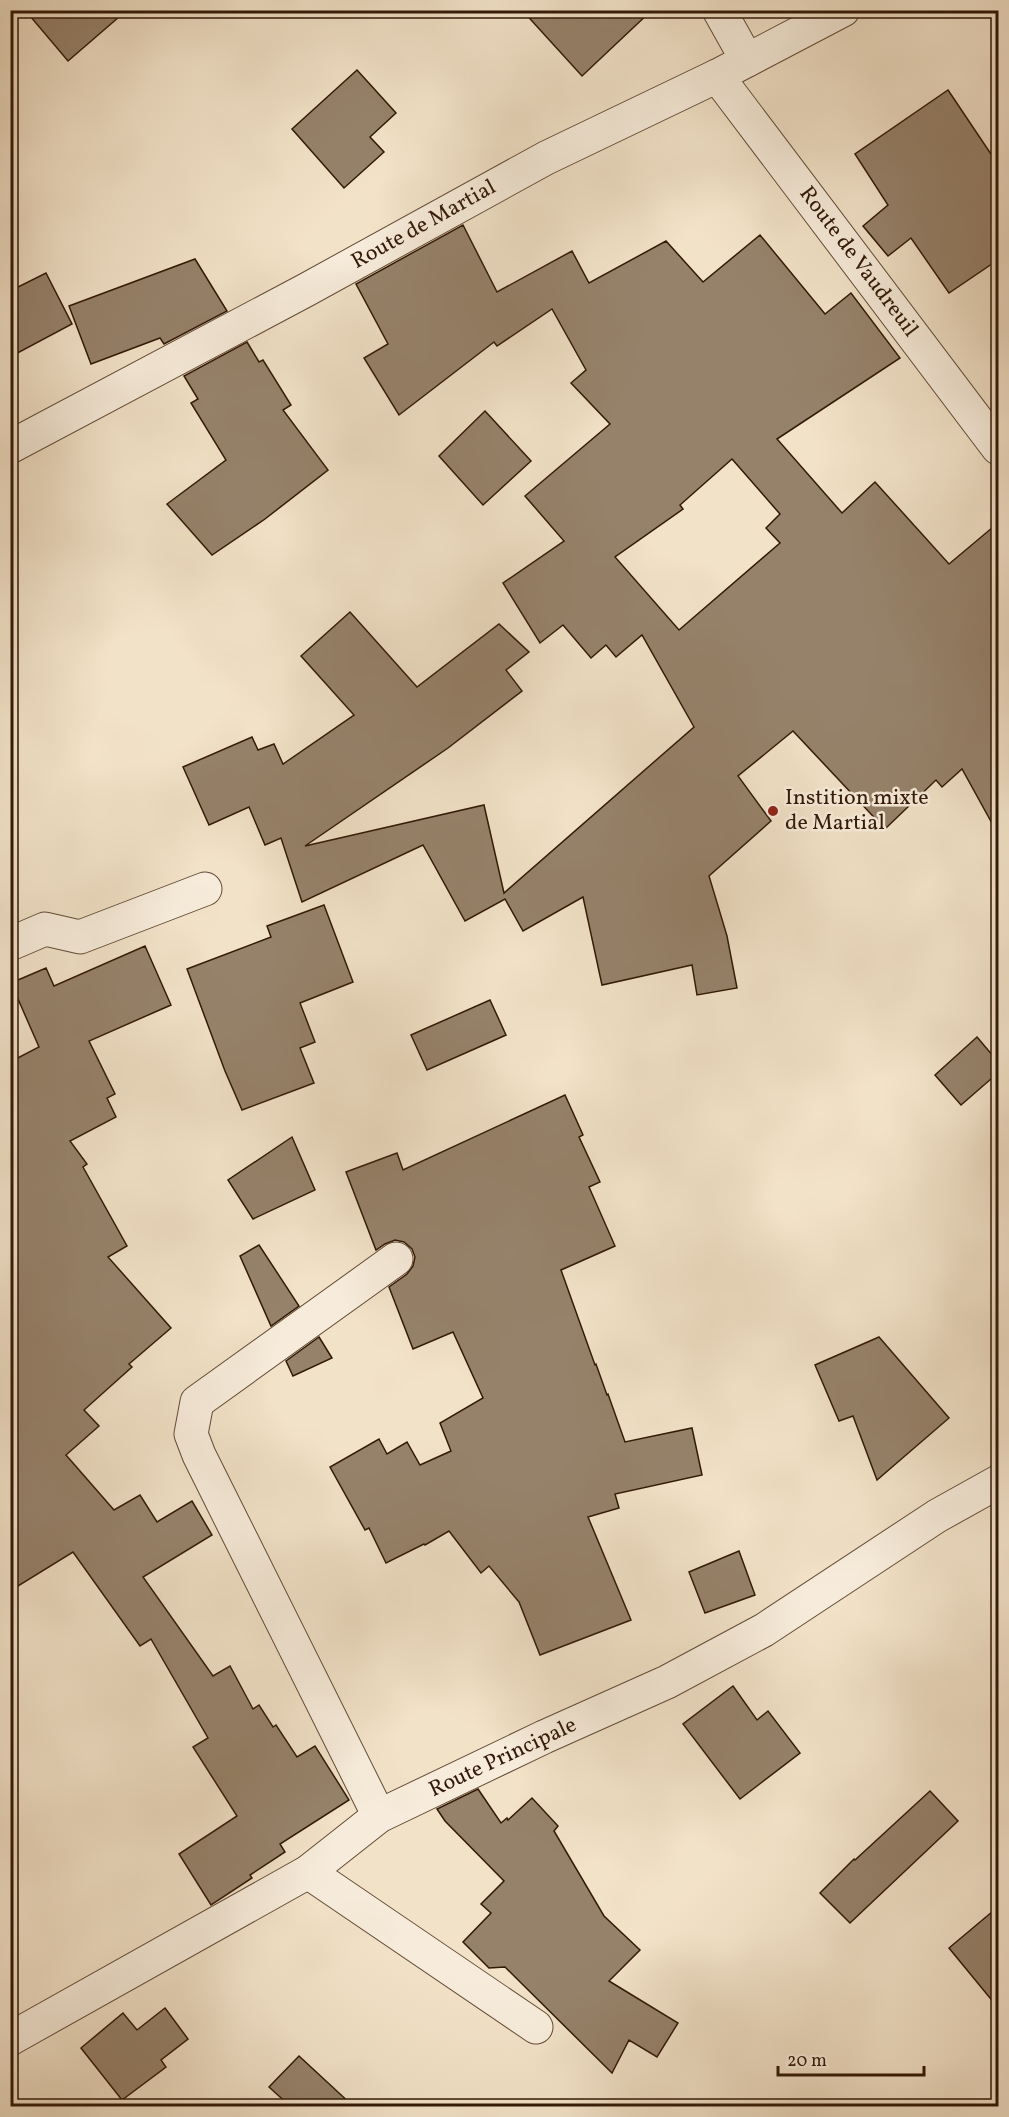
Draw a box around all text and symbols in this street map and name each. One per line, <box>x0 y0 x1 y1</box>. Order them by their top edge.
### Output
street label: Route de Martial <box>346 172 502 278</box>
street label: Route de Vaudreuil <box>791 180 925 344</box>
place label: Instition mixte de Martial <box>785 783 929 839</box>
marker: Instition mixte de Martial <box>766 804 780 818</box>
street label: Route Principale <box>424 1710 582 1806</box>
scale bar <box>778 2039 924 2077</box>
text: 20 m <box>787 2049 827 2074</box>

